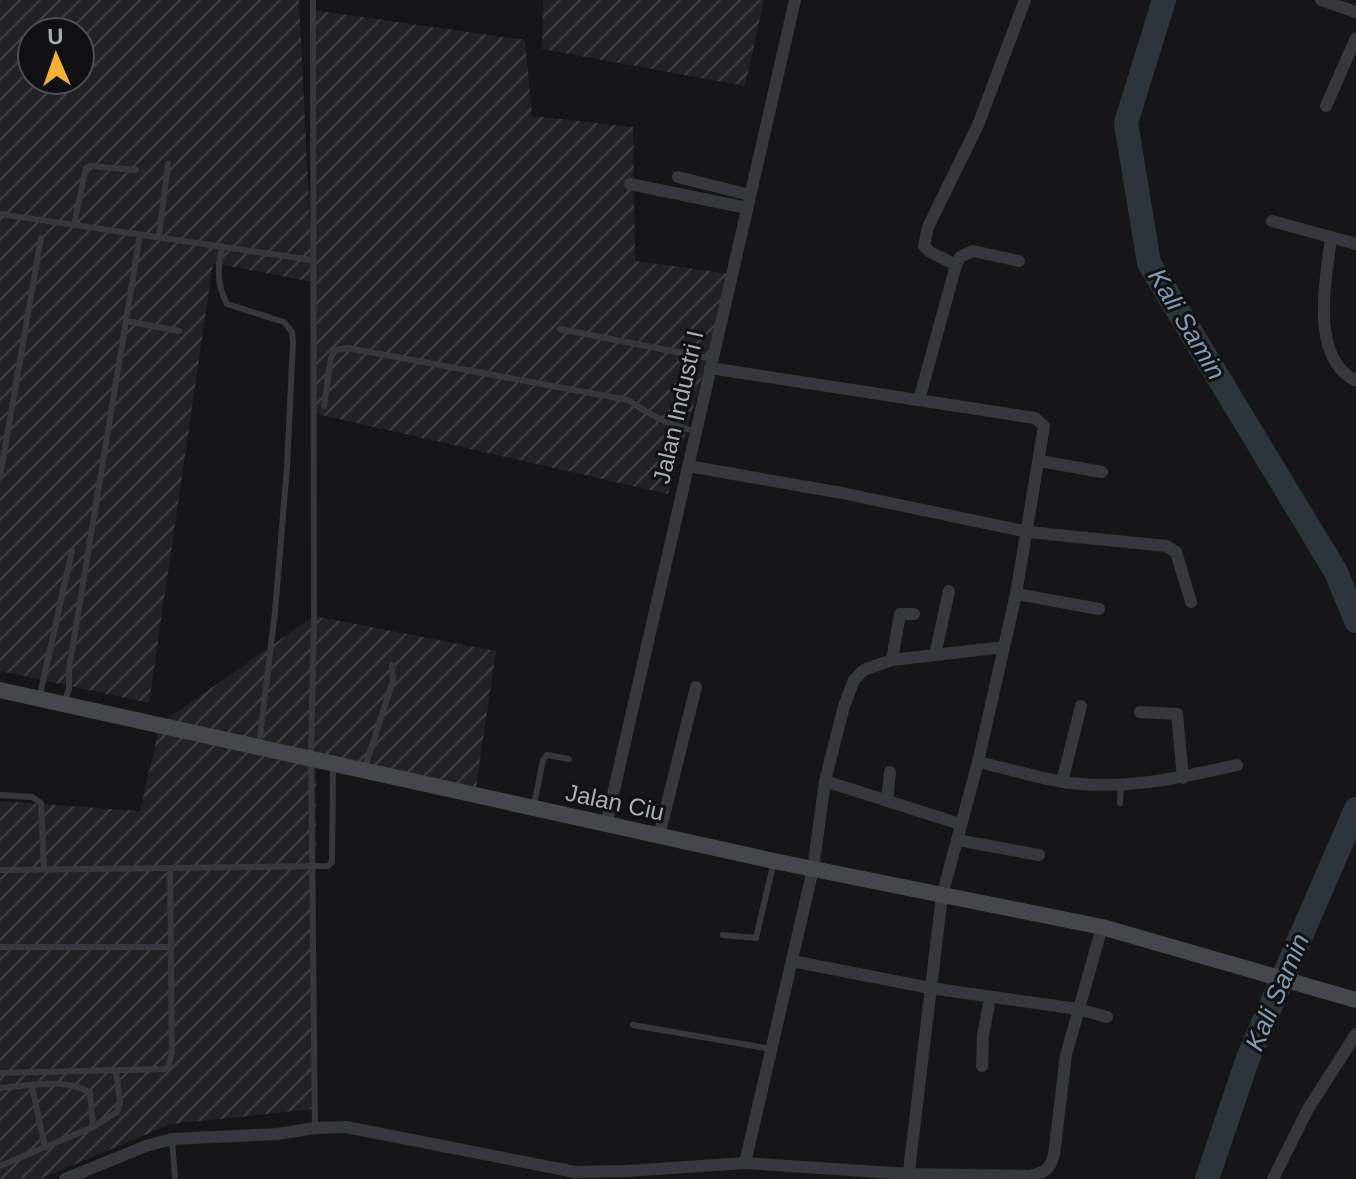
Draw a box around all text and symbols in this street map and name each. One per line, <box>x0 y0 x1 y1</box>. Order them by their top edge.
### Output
north arrow <box>16 16 96 96</box>
text: U <box>47 24 64 49</box>
water label: Kali Samin <box>1142 263 1232 385</box>
street label: Jalan Industri I <box>647 328 709 486</box>
street label: Jalan Ciu <box>563 778 667 826</box>
water label: Kali Samin <box>1239 929 1315 1055</box>

